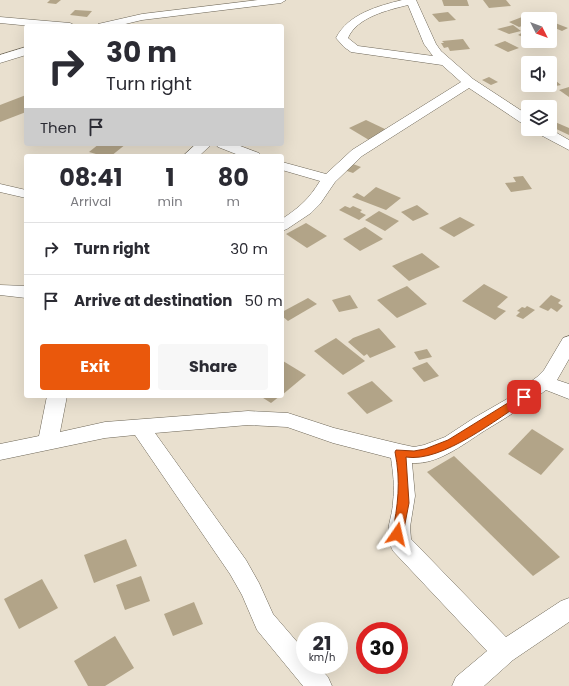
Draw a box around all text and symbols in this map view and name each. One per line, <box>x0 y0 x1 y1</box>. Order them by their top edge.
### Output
north arrow <box>521 12 557 48</box>
map controls <box>521 12 557 136</box>
text: 30 m <box>106 33 177 72</box>
icon: right <box>40 40 92 92</box>
button: sound <box>521 56 557 92</box>
text: Turn right <box>106 71 192 96</box>
button: layers <box>521 100 557 136</box>
icon: arrive <box>85 116 107 138</box>
text: Then <box>40 117 77 138</box>
text: 08:41 <box>59 161 122 194</box>
text: 1 <box>166 161 175 194</box>
text: 80 <box>218 161 249 194</box>
text: Arrival <box>70 192 111 211</box>
text: min <box>158 192 183 211</box>
text: m <box>227 192 240 211</box>
icon: right <box>40 238 62 260</box>
text: Turn right <box>74 238 150 259</box>
text: 30 m <box>230 238 268 259</box>
icon: arrive <box>40 290 62 312</box>
text: Arrive at destination <box>74 290 232 311</box>
text: 50 m <box>244 290 283 311</box>
button: Exit <box>40 344 150 390</box>
button: Share <box>158 344 268 390</box>
pin <box>507 380 541 414</box>
icon: arrive <box>513 386 535 408</box>
position arrow <box>376 513 418 555</box>
speed limit sign: 30 <box>356 622 408 674</box>
text: 21 <box>313 629 331 657</box>
text: km/h <box>309 650 335 665</box>

